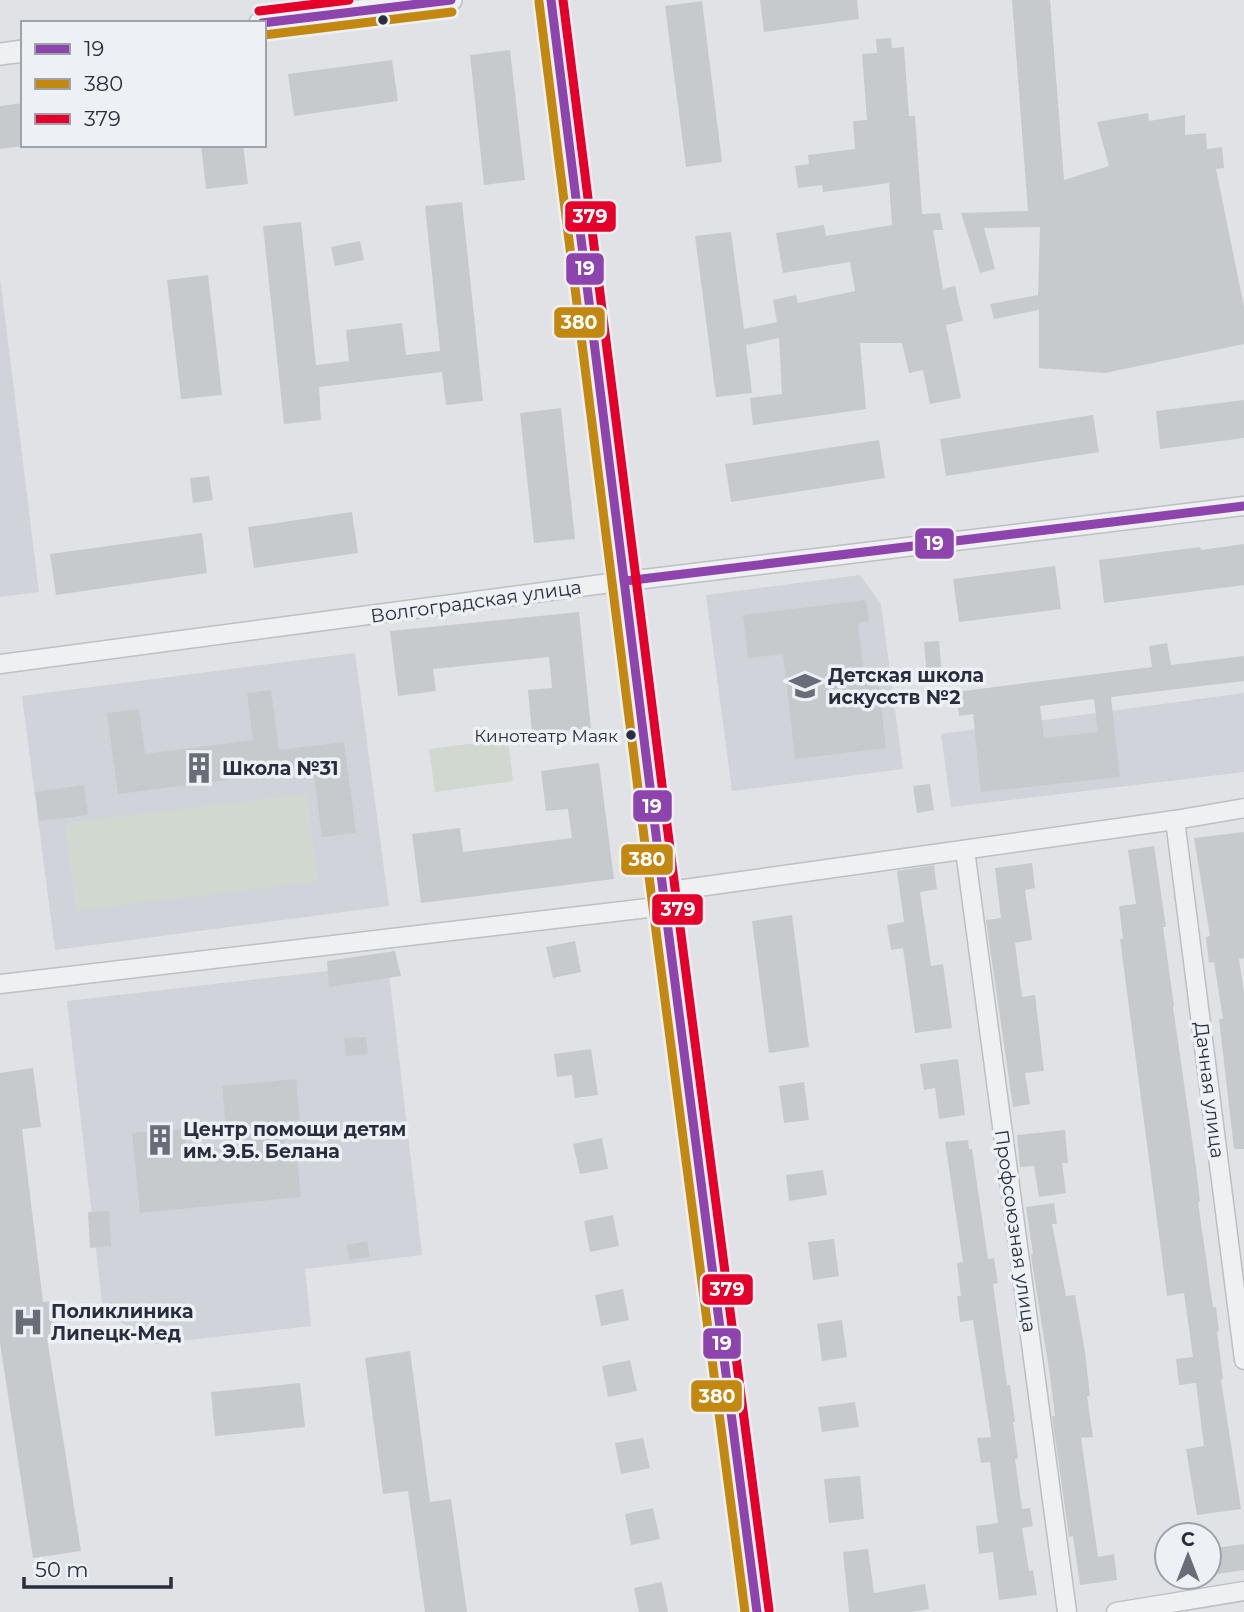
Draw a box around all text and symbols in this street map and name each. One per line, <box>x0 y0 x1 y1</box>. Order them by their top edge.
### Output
unlabelled marker <box>376 13 390 27</box>
legend <box>21 21 266 147</box>
text: 19 <box>84 36 104 61</box>
text: 380 <box>84 71 123 96</box>
text: 379 <box>84 106 121 131</box>
line badge: 379 <box>564 200 617 233</box>
text: 379 <box>572 205 607 228</box>
line badge: 19 <box>565 252 605 286</box>
text: 19 <box>575 257 595 280</box>
line badge: 380 <box>553 306 606 339</box>
text: 380 <box>560 311 597 334</box>
line badge: 19 <box>914 527 955 560</box>
text: 19 <box>924 532 944 555</box>
street label: Волгоградская улица <box>369 575 583 628</box>
place label: Детская школа искусств №2 <box>828 664 984 709</box>
school or university icon: Детская школа искусств №2 <box>788 669 822 703</box>
place label: Кинотеатр Маяк <box>474 726 618 746</box>
marker: Кинотеатр Маяк <box>624 728 638 742</box>
building icon: Школа №31 <box>182 751 216 785</box>
place label: Школа №31 <box>222 757 338 780</box>
line badge: 19 <box>632 789 673 823</box>
text: 19 <box>642 795 662 818</box>
line badge: 380 <box>620 843 674 876</box>
text: 380 <box>628 848 665 871</box>
line badge: 379 <box>651 893 704 926</box>
text: 379 <box>660 898 695 921</box>
street label: Дачная улица <box>1190 1021 1229 1160</box>
place label: Центр помощи детям им. Э.Б. Белана <box>183 1118 406 1163</box>
building icon: Центр помощи детям им. Э.Б. Белана <box>143 1123 177 1157</box>
street label: Профсоюзная улица <box>990 1128 1041 1334</box>
line badge: 379 <box>701 1273 754 1306</box>
text: 379 <box>709 1278 744 1301</box>
place label: Поликлиника Липецк-Мед <box>51 1300 193 1345</box>
hospital icon: Поликлиника Липецк-Мед <box>11 1305 45 1339</box>
line badge: 19 <box>702 1327 742 1360</box>
text: 19 <box>712 1332 732 1355</box>
line badge: 380 <box>690 1379 743 1413</box>
text: 380 <box>698 1385 735 1408</box>
north arrow <box>1153 1521 1223 1591</box>
text: С <box>1181 1528 1195 1551</box>
scale bar <box>24 1546 172 1590</box>
text: 50 m <box>35 1557 89 1582</box>

